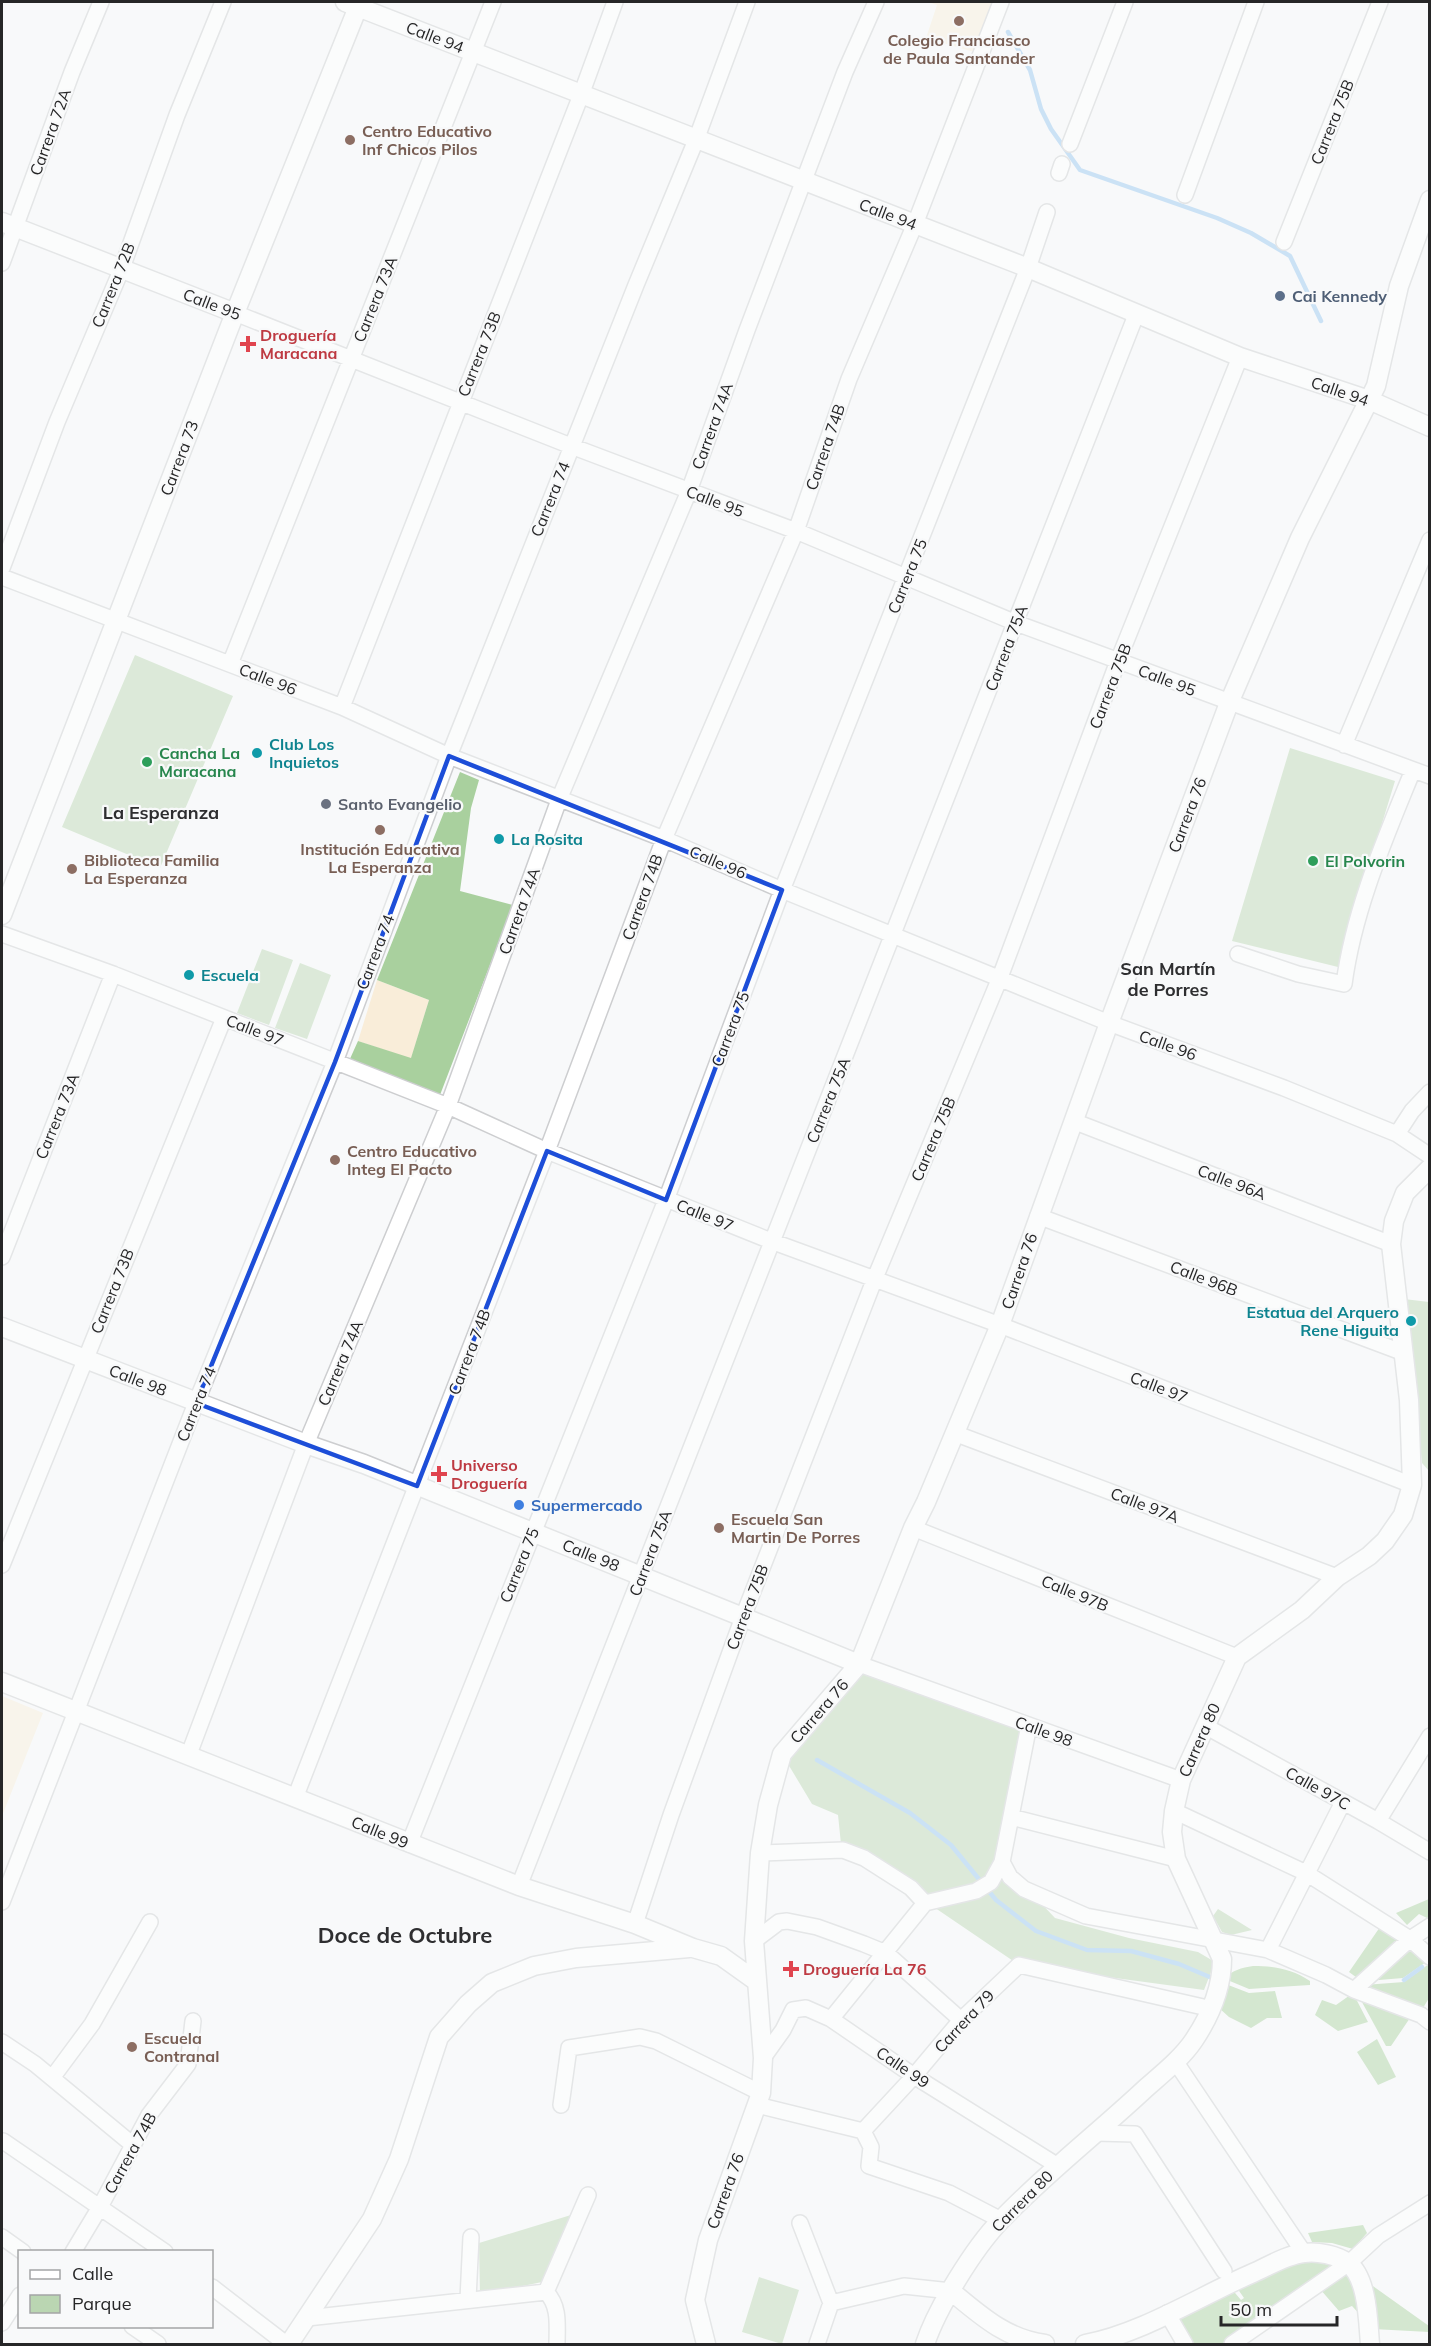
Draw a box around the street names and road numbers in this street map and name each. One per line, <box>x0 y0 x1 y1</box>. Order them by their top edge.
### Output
street label: Calle 94 <box>403 17 467 57</box>
street label: Carrera 75B <box>1306 76 1358 168</box>
street label: Carrera 72A <box>25 86 75 178</box>
street label: Calle 94 <box>856 194 920 234</box>
street label: Carrera 72B <box>87 239 139 331</box>
street label: Carrera 73A <box>349 253 401 345</box>
street label: Calle 95 <box>180 284 244 324</box>
street label: Carrera 73B <box>453 308 505 400</box>
street label: Calle 94 <box>1308 372 1372 410</box>
street label: Carrera 74A <box>687 380 737 472</box>
street label: Carrera 74B <box>801 401 849 493</box>
street label: Carrera 73 <box>155 417 203 499</box>
street label: Carrera 74 <box>526 458 574 539</box>
street label: Calle 95 <box>683 481 747 521</box>
street label: Carrera 75 <box>883 536 931 616</box>
street label: Carrera 75A <box>980 602 1032 694</box>
street label: Carrera 75B <box>1085 640 1135 732</box>
street label: Calle 96 <box>236 659 300 699</box>
street label: Calle 95 <box>1135 660 1199 700</box>
street label: Carrera 76 <box>1163 774 1211 856</box>
street label: Calle 96 <box>686 841 750 883</box>
street label: Carrera 74B <box>617 851 667 943</box>
street label: Carrera 74A <box>494 865 544 957</box>
street label: Carrera 74 <box>351 911 399 993</box>
street label: Carrera 75 <box>706 988 754 1070</box>
street label: Calle 97 <box>223 1010 287 1050</box>
street label: Calle 96 <box>1136 1025 1200 1065</box>
street label: Carrera 75A <box>802 1054 854 1146</box>
street label: Carrera 73A <box>31 1070 83 1162</box>
street label: Carrera 75B <box>906 1094 960 1184</box>
street label: Calle 96A <box>1195 1160 1269 1204</box>
street label: Calle 97 <box>673 1194 737 1236</box>
street label: Carrera 76 <box>997 1230 1041 1312</box>
street label: Carrera 73B <box>86 1245 138 1337</box>
street label: Calle 96B <box>1167 1256 1241 1300</box>
street label: Carrera 74B <box>444 1306 494 1398</box>
street label: Carrera 74A <box>313 1317 367 1409</box>
street label: Calle 98 <box>106 1360 170 1400</box>
street label: Carrera 74 <box>172 1363 220 1444</box>
street label: Calle 97 <box>1127 1367 1191 1407</box>
street label: Calle 97A <box>1108 1483 1182 1527</box>
street label: Carrera 75A <box>624 1507 676 1599</box>
street label: Carrera 75 <box>495 1525 543 1605</box>
street label: Calle 98 <box>559 1534 623 1576</box>
street label: Carrera 75B <box>722 1561 772 1653</box>
street label: Calle 97B <box>1038 1570 1112 1616</box>
street label: Carrera 76 <box>785 1675 853 1747</box>
street label: Carrera 80 <box>1174 1700 1224 1780</box>
street label: Calle 98 <box>1012 1711 1076 1751</box>
street label: Calle 97C <box>1282 1762 1354 1814</box>
street label: Calle 99 <box>348 1811 412 1853</box>
street label: Carrera 79 <box>930 1985 998 2057</box>
street label: Calle 99 <box>873 2042 933 2092</box>
street label: Carrera 74B <box>99 2109 161 2197</box>
street label: Carrera 76 <box>702 2150 748 2232</box>
street label: Carrera 80 <box>987 2166 1057 2236</box>

